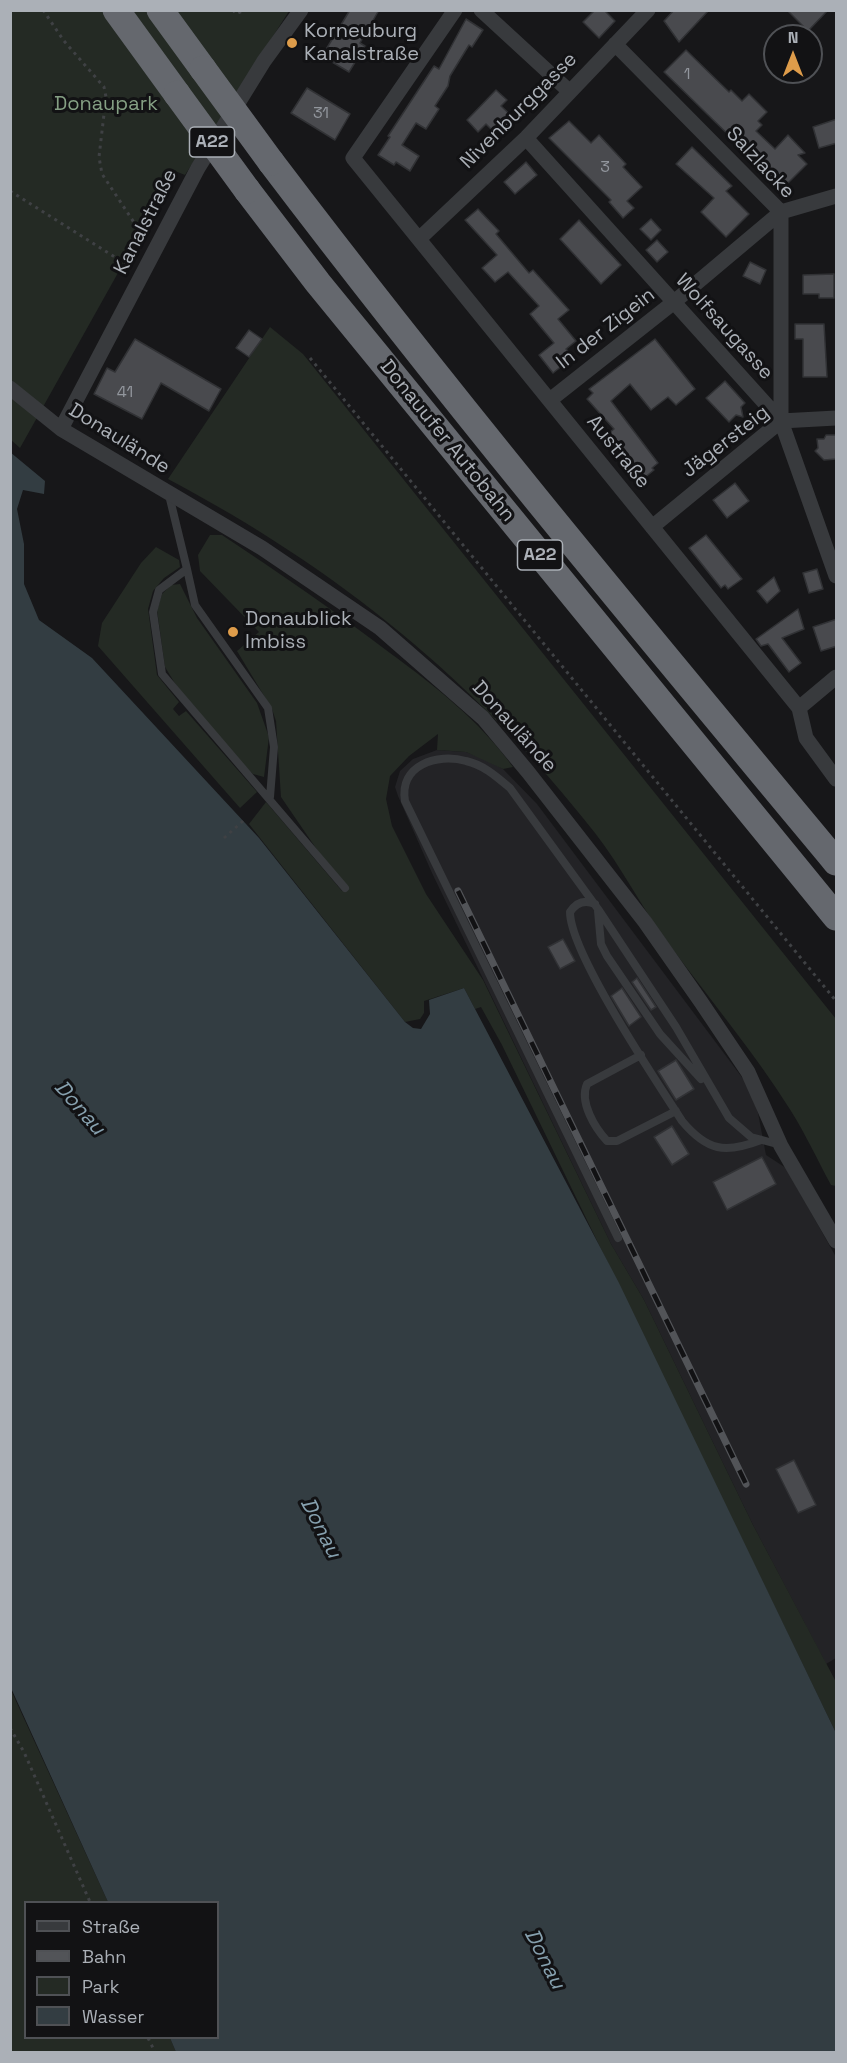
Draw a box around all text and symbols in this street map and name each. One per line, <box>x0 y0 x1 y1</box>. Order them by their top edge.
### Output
place label: Korneuburg Kanalstraße <box>304 20 419 67</box>
north arrow <box>763 24 823 84</box>
text: N <box>788 27 798 48</box>
marker: Korneuburg Kanalstraße <box>285 36 299 50</box>
street label: Nivenburggasse <box>456 48 582 174</box>
house number: 1 <box>684 65 690 85</box>
park label: Donaupark <box>54 93 158 117</box>
house number: 31 <box>313 104 329 124</box>
street label: Salzlacke <box>721 122 799 204</box>
road number: A22 <box>190 127 234 157</box>
house number: 3 <box>600 158 610 178</box>
street label: Kanalstraße <box>109 165 183 279</box>
street label: Wolfsaugasse <box>670 269 778 385</box>
street label: In der Zigein <box>552 283 660 375</box>
street label: Donauufer Autobahn <box>374 355 520 527</box>
house number: 41 <box>117 383 133 403</box>
street label: Donaulände <box>64 398 174 480</box>
street label: Jägersteig <box>678 401 774 483</box>
street label: Austraße <box>581 410 655 494</box>
road number: A22 <box>518 540 562 570</box>
place label: Donaublick Imbiss <box>245 608 352 655</box>
marker: Donaublick Imbiss <box>226 625 240 639</box>
street label: Donaulände <box>467 676 561 778</box>
water label: Donau <box>48 1075 110 1141</box>
water label: Donau <box>294 1494 346 1562</box>
legend <box>24 1901 219 2039</box>
text: Straße <box>82 1915 140 1938</box>
water label: Donau <box>518 1925 570 1993</box>
text: Bahn <box>82 1945 126 1968</box>
text: Park <box>82 1975 119 1998</box>
text: Wasser <box>82 2005 144 2028</box>

